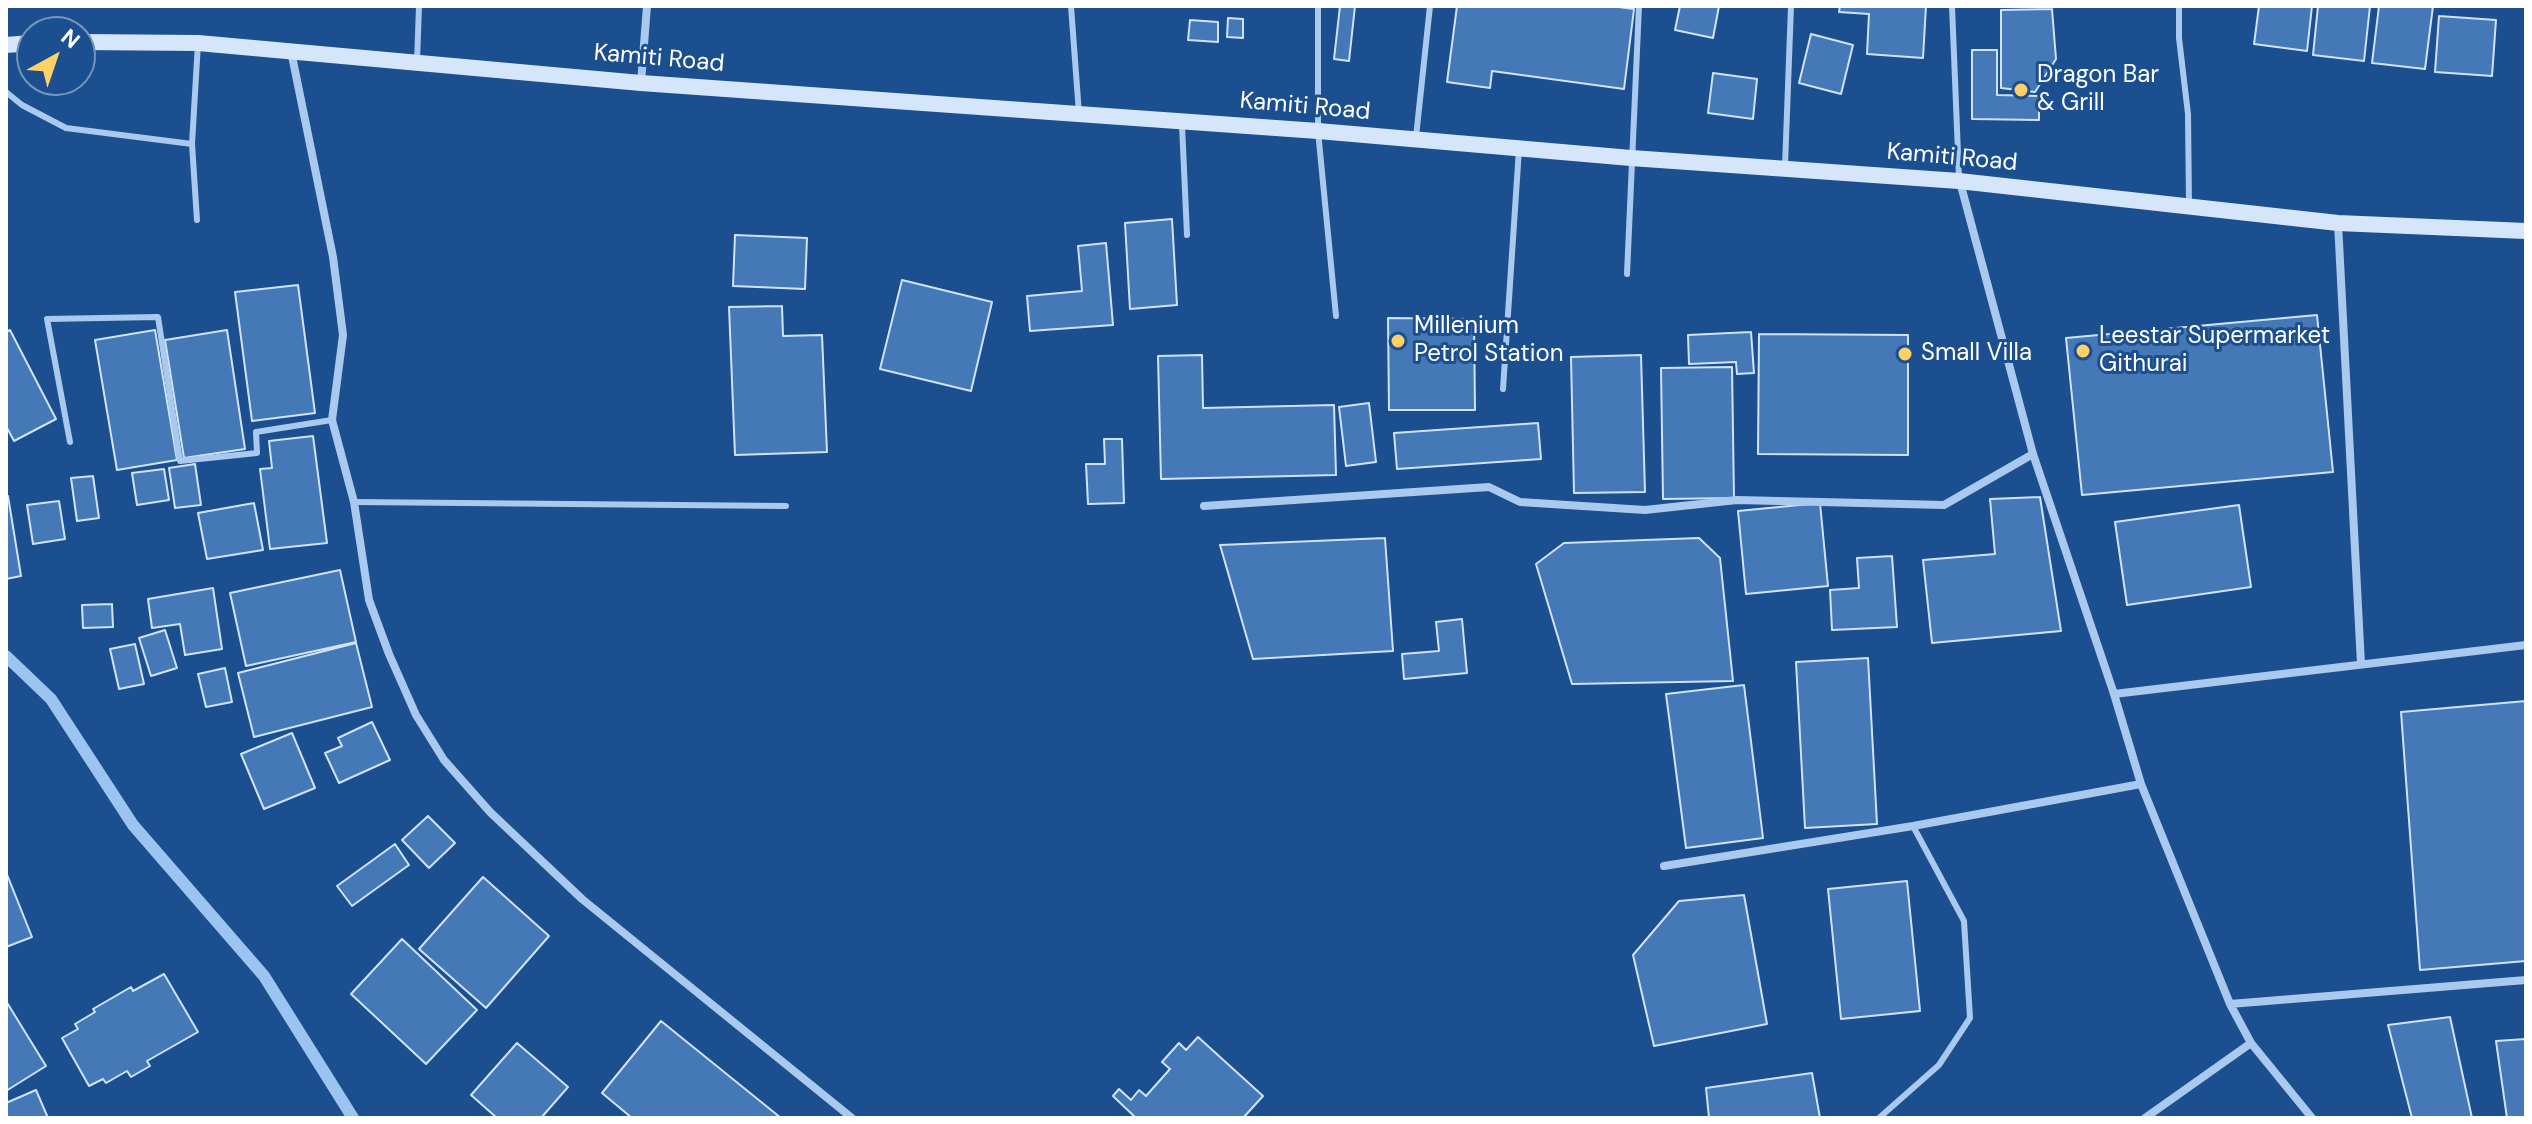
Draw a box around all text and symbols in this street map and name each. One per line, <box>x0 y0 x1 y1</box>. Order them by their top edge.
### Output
north arrow <box>16 16 96 96</box>
text: N <box>55 22 86 55</box>
street label: Kamiti Road <box>592 39 726 79</box>
place label: Dragon Bar & Grill <box>2037 62 2159 118</box>
marker: Dragon Bar & Grill <box>2012 81 2030 99</box>
street label: Kamiti Road <box>1238 87 1372 127</box>
street label: Kamiti Road <box>1885 138 2019 178</box>
place label: Millenium Petrol Station <box>1414 313 1563 369</box>
place label: Leestar Supermarket Githurai <box>2099 323 2330 379</box>
marker: Millenium Petrol Station <box>1389 332 1407 350</box>
place label: Small Villa <box>1921 340 2032 368</box>
marker: Leestar Supermarket Githurai <box>2074 342 2092 360</box>
marker: Small Villa <box>1896 345 1914 363</box>

